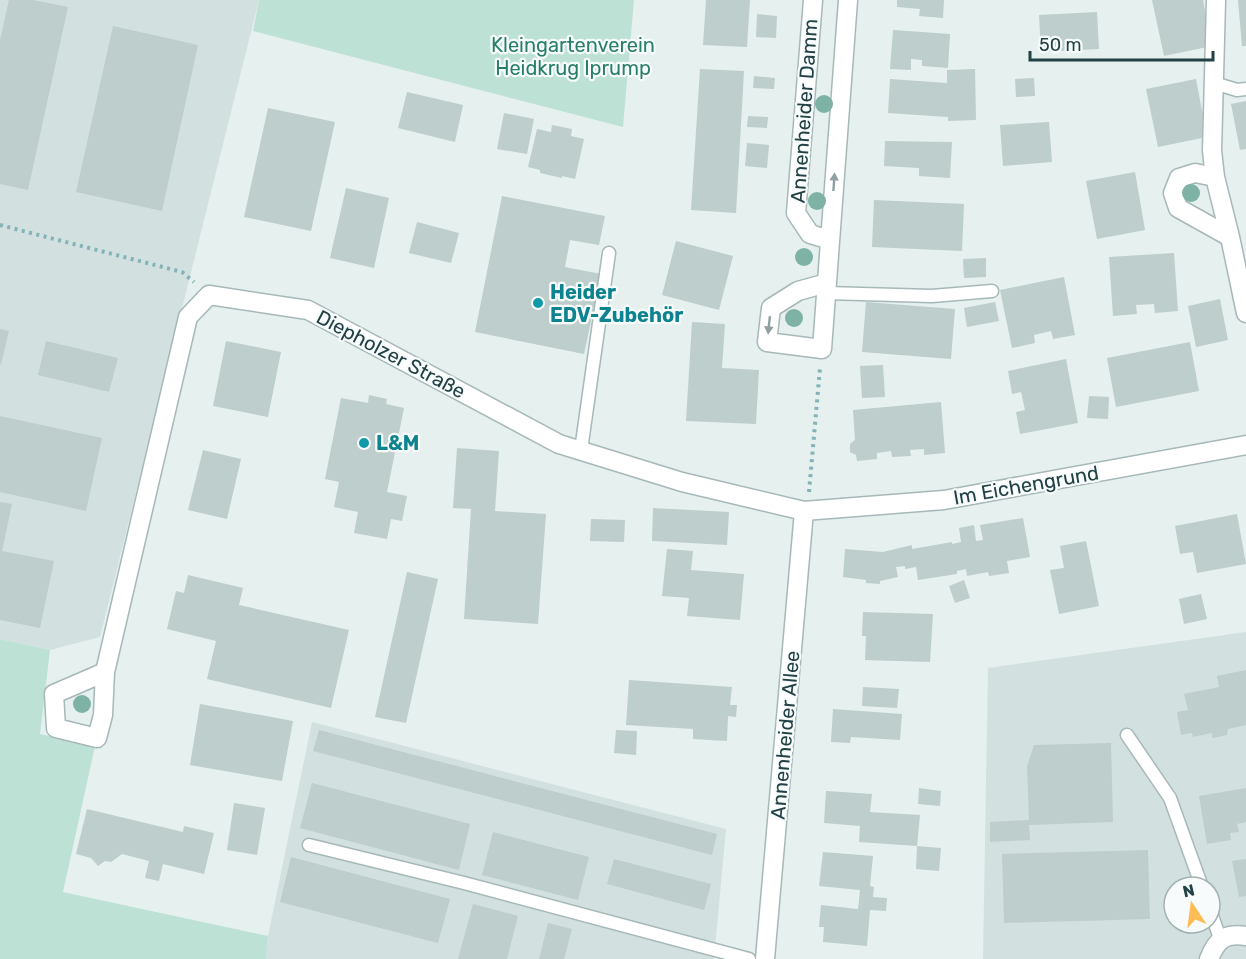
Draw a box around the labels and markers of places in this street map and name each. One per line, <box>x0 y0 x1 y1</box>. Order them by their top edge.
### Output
place label: Heider EDV-Zubehör <box>550 280 683 327</box>
marker: Heider EDV-Zubehör <box>531 296 545 310</box>
place label: L&M <box>376 431 419 455</box>
marker: L&M <box>357 436 371 450</box>

